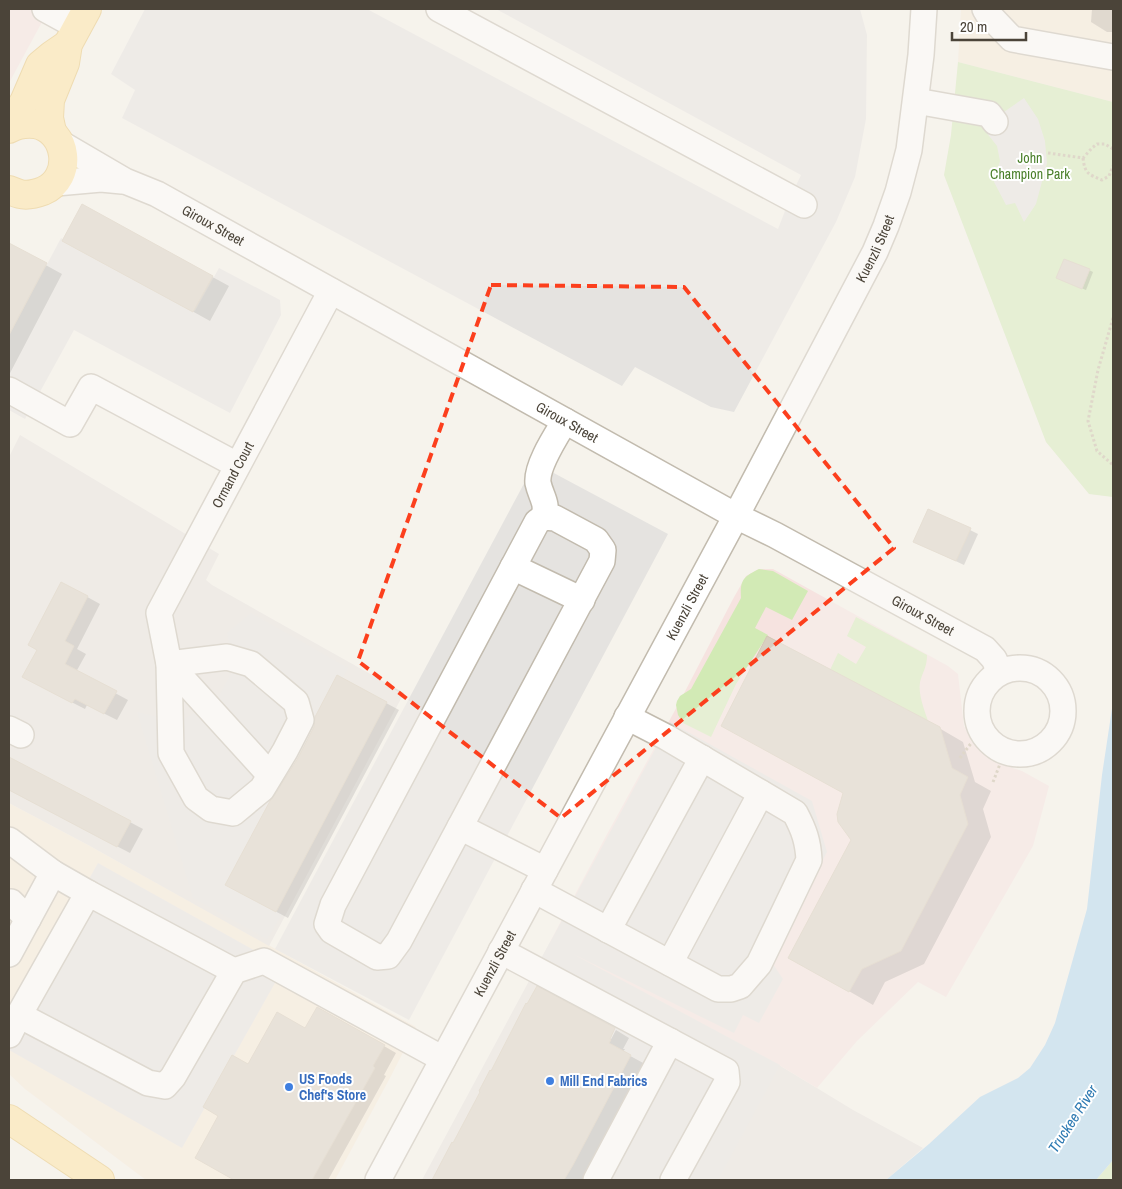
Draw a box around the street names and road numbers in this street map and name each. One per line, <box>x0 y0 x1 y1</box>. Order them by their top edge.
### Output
street label: Giroux Street <box>179 201 247 250</box>
street label: Kuenzli Street <box>852 212 898 285</box>
street label: Giroux Street <box>533 398 601 447</box>
street label: Ormand Court <box>208 439 258 511</box>
street label: Kuenzli Street <box>662 571 712 643</box>
street label: Giroux Street <box>889 591 957 640</box>
street label: Kuenzli Street <box>470 927 520 1000</box>

